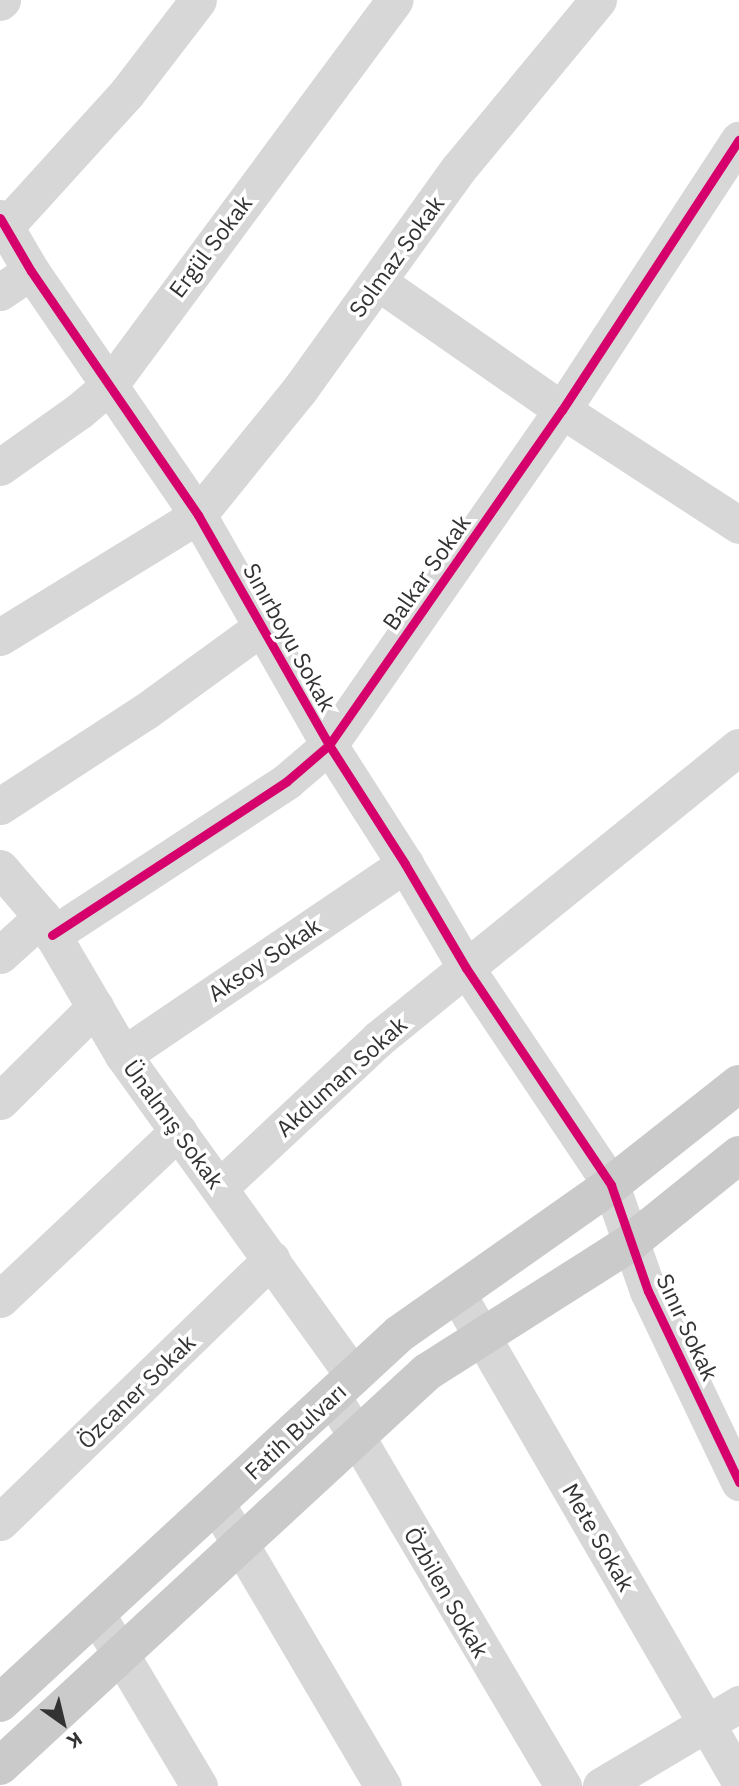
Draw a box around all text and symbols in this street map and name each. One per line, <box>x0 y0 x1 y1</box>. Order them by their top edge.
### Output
street label: Ergül Sokak <box>163 189 257 303</box>
street label: Solmaz Sokak <box>343 190 449 322</box>
street label: Balkar Sokak <box>376 509 476 635</box>
street label: Sınırboyu Sokak <box>238 558 342 716</box>
street label: Aksoy Sokak <box>202 911 326 1007</box>
street label: Akduman Sokak <box>270 1010 412 1142</box>
street label: Ünalmış Sokak <box>118 1054 230 1194</box>
street label: Sınır Sokak <box>651 1269 725 1385</box>
street label: Özcaner Sokak <box>71 1328 201 1454</box>
street label: Fatih Bulvarı <box>239 1377 351 1485</box>
street label: Mete Sokak <box>557 1478 641 1596</box>
street label: Özbilen Sokak <box>399 1522 495 1662</box>
north arrow <box>28 1688 98 1758</box>
text: K <box>63 1727 87 1754</box>

